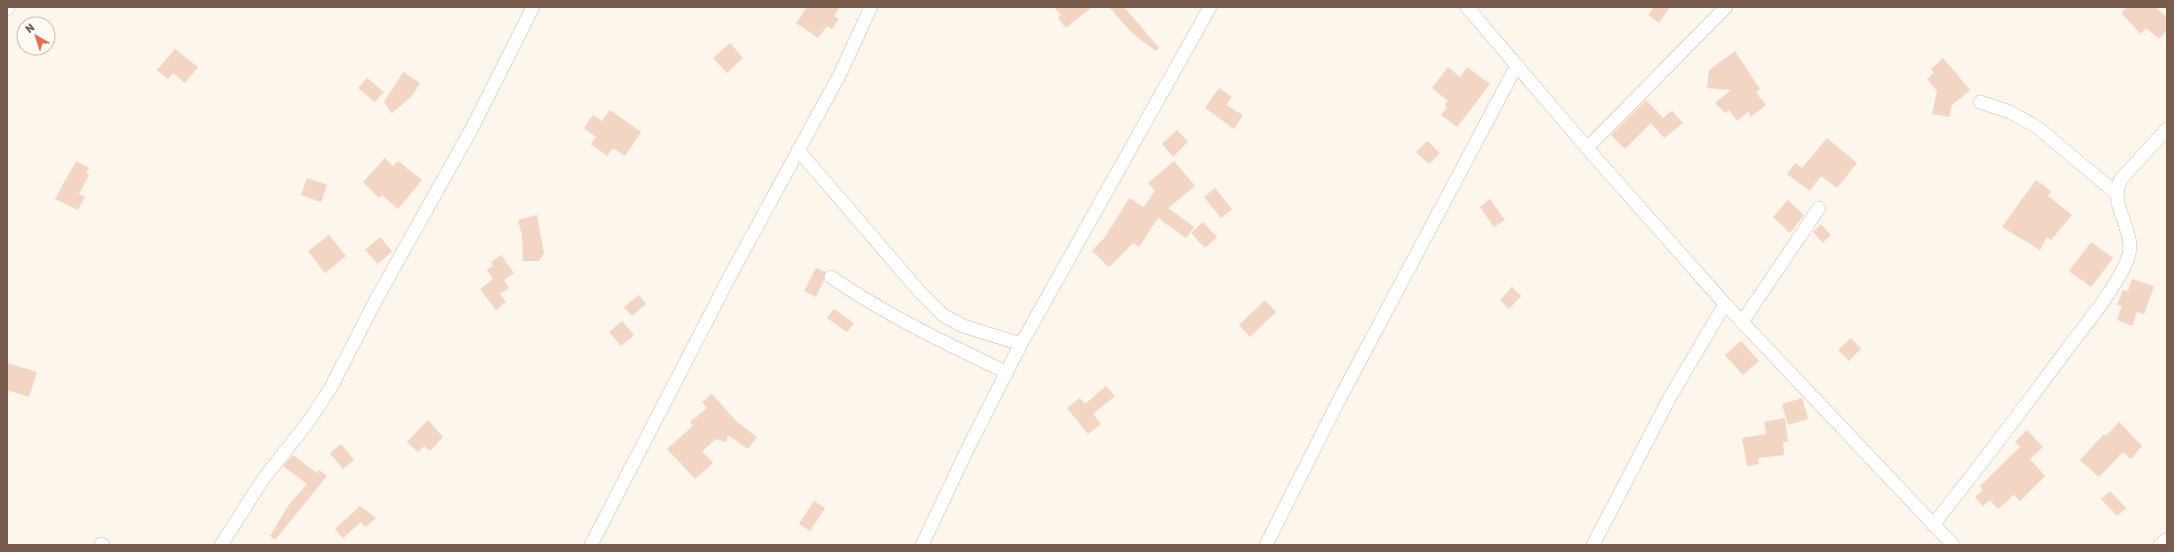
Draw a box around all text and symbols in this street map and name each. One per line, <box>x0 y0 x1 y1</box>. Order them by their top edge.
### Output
north arrow <box>16 16 56 56</box>
text: N <box>23 21 37 36</box>

